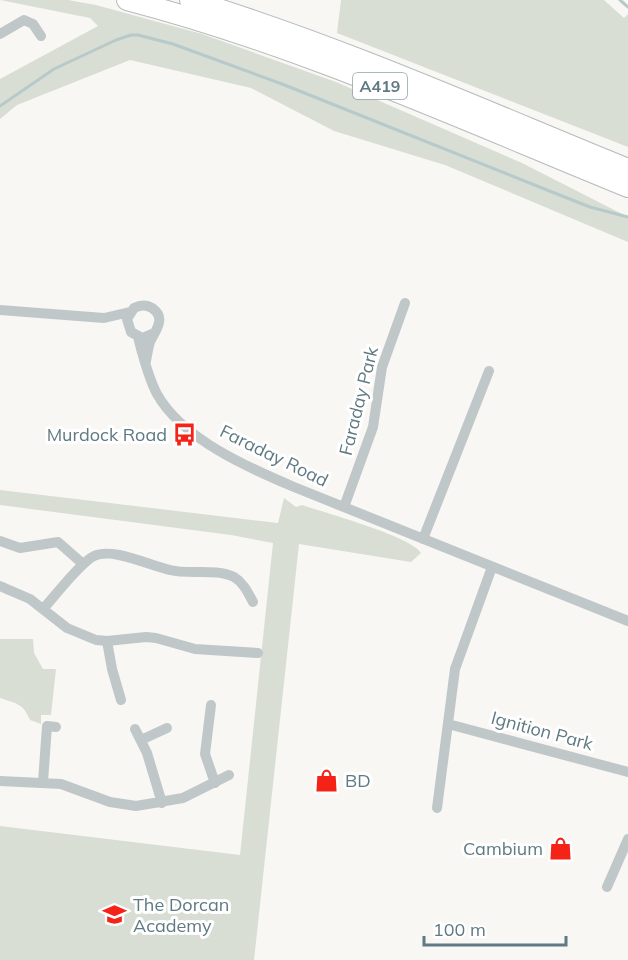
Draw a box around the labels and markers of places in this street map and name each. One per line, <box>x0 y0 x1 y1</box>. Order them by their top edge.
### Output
bus stop icon: Murdock Road <box>172 422 198 448</box>
place label: Murdock Road <box>47 423 167 446</box>
shop icon: BD <box>314 768 340 794</box>
place label: BD <box>345 769 371 792</box>
shop icon: Cambium <box>548 836 574 862</box>
place label: Cambium <box>463 837 543 860</box>
place label: The Dorcan Academy <box>133 893 229 937</box>
school or university icon: The Dorcan Academy <box>102 902 128 928</box>

